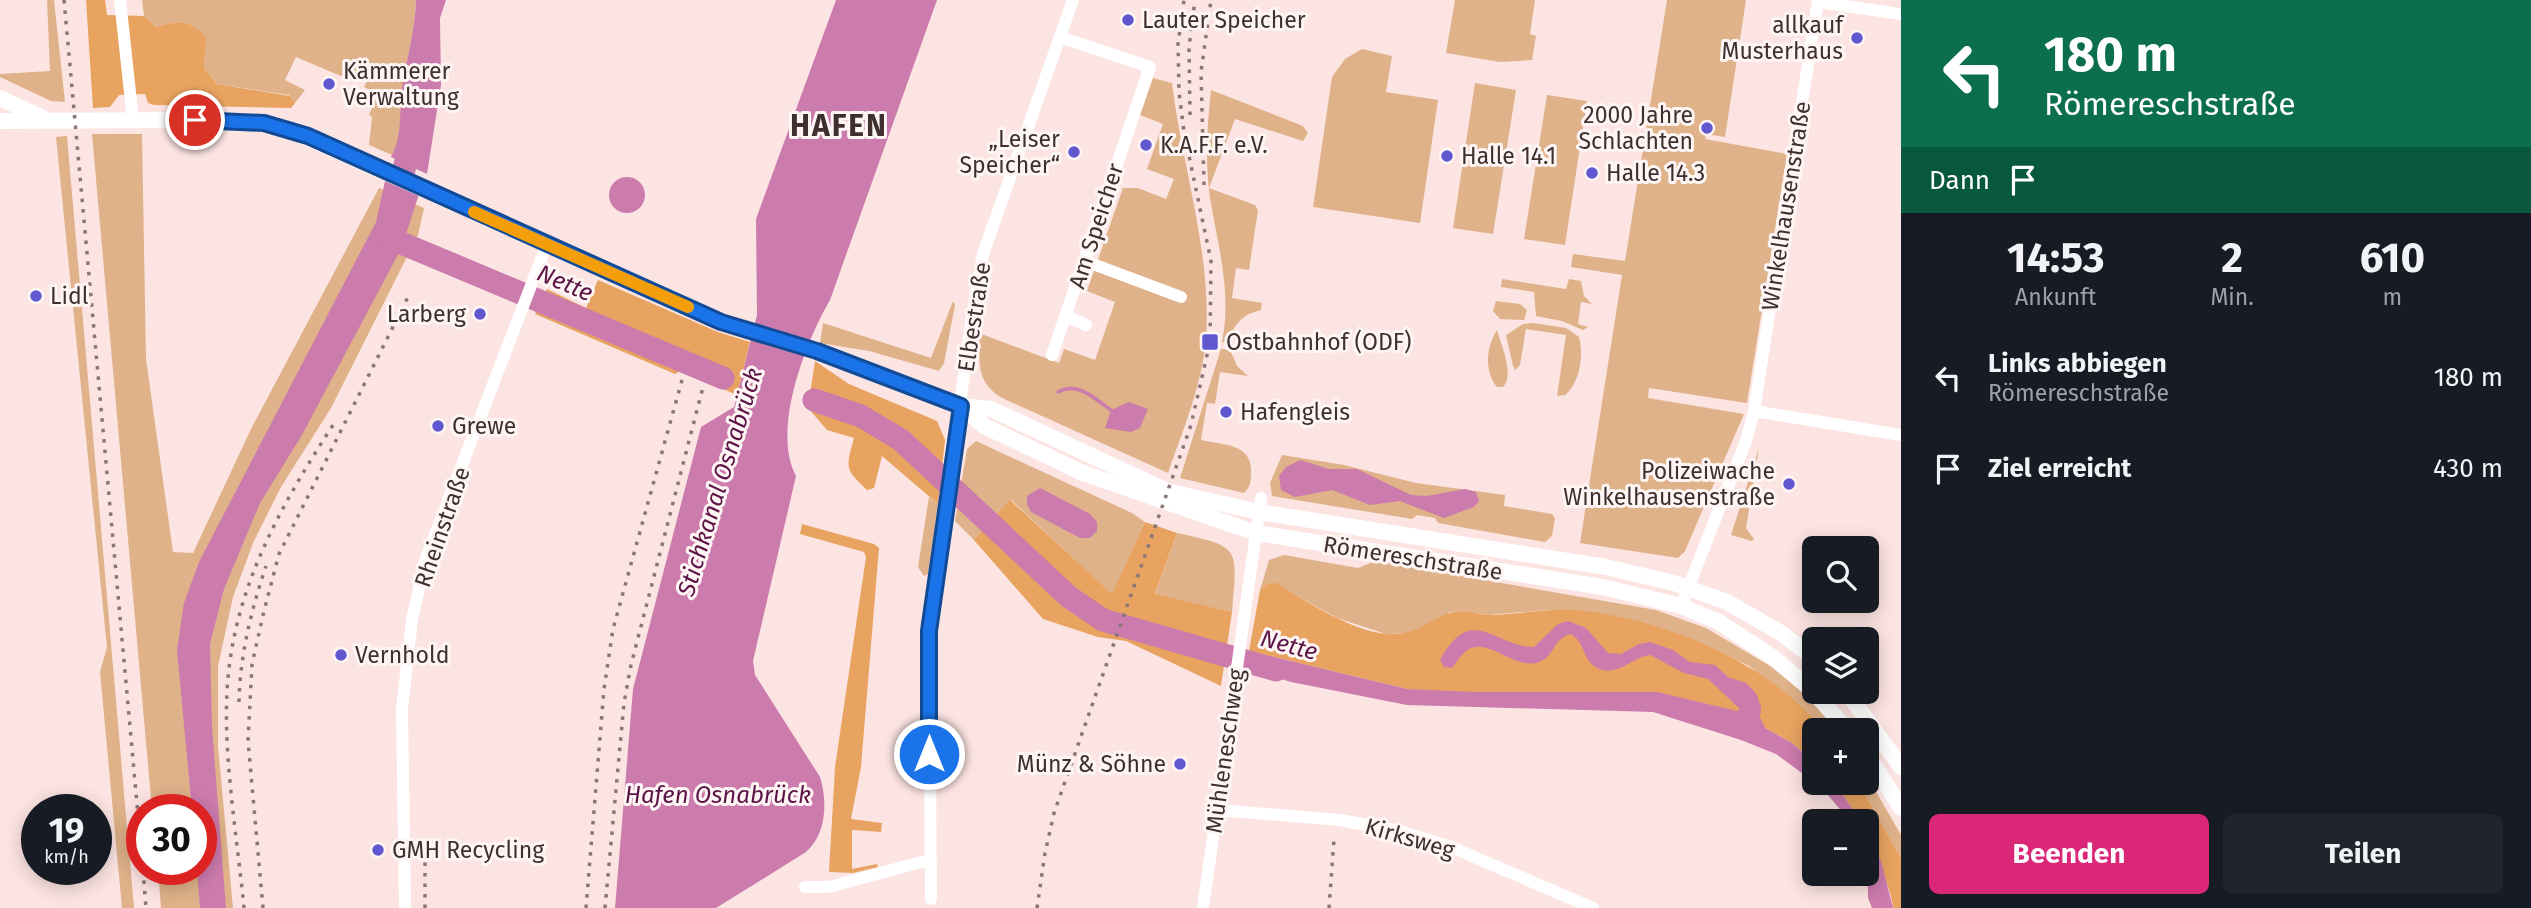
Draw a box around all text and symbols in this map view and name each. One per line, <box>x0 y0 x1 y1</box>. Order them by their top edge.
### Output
place label: Lauter Speicher <box>1142 6 1306 34</box>
place label: allkauf Musterhaus <box>1721 11 1845 65</box>
marker: Lauter Speicher <box>1120 12 1136 28</box>
text: 180 m <box>2044 25 2177 84</box>
icon: left <box>1929 28 2020 119</box>
marker: allkauf Musterhaus <box>1849 30 1865 46</box>
place label: Kämmerer Verwaltung <box>343 57 459 111</box>
marker: Kämmerer Verwaltung <box>321 76 337 92</box>
text: Römereschstraße <box>2044 85 2296 123</box>
pin <box>165 90 225 150</box>
street label: Winkelhausenstraße <box>1756 99 1816 313</box>
icon: arrive <box>176 101 214 139</box>
place label: 2000 Jahre Schlachten <box>1578 101 1693 155</box>
district label: HAFEN <box>790 108 888 144</box>
marker: 2000 Jahre Schlachten <box>1699 120 1715 136</box>
place label: „Leiser Speicher“ <box>959 125 1060 179</box>
place label: K.A.F.F. e.V. <box>1160 131 1268 159</box>
marker: K.A.F.F. e.V. <box>1138 137 1154 153</box>
place label: Halle 14.1 <box>1461 142 1556 170</box>
marker: „Leiser Speicher“ <box>1066 144 1082 160</box>
marker: Halle 14.1 <box>1439 148 1455 164</box>
place label: Halle 14.3 <box>1606 159 1705 187</box>
street label: Am Speicher <box>1063 160 1129 292</box>
icon: arrive <box>2004 161 2042 199</box>
marker: Halle 14.3 <box>1584 165 1600 181</box>
text: Dann <box>1929 165 1990 196</box>
text: 14:53 <box>2007 233 2105 283</box>
text: 2 <box>2221 233 2243 283</box>
text: 610 <box>2360 233 2425 283</box>
water label: Nette <box>533 259 597 307</box>
street label: Elbestraße <box>951 260 997 374</box>
place label: Lidl <box>50 282 89 310</box>
text: Ankunft <box>2015 283 2096 311</box>
text: Min. <box>2210 283 2254 311</box>
text: m <box>2383 283 2402 311</box>
marker: Lidl <box>28 288 44 304</box>
place label: Larberg <box>387 300 466 328</box>
marker: Larberg <box>472 306 488 322</box>
place label: Ostbahnhof (ODF) <box>1226 328 1412 356</box>
marker: Ostbahnhof (ODF) <box>1200 332 1220 352</box>
text: Links abbiegen <box>1988 348 2167 379</box>
icon: left <box>1929 359 1967 397</box>
text: 180 m <box>2434 362 2503 393</box>
water label: Stichkanal Osnabrück <box>672 364 768 600</box>
text: Römereschstraße <box>1988 379 2169 407</box>
place label: Hafengleis <box>1240 398 1350 426</box>
marker: Hafengleis <box>1218 404 1234 420</box>
place label: Grewe <box>452 412 516 440</box>
marker: Grewe <box>430 418 446 434</box>
icon: arrive <box>1929 450 1967 488</box>
text: Ziel erreicht <box>1988 453 2131 484</box>
text: 430 m <box>2433 453 2503 484</box>
place label: Polizeiwache Winkelhausenstraße <box>1563 457 1775 511</box>
street label: Rheinstraße <box>408 463 476 591</box>
marker: Polizeiwache Winkelhausenstraße <box>1781 476 1797 492</box>
street label: Römereschstraße <box>1321 530 1505 586</box>
map controls <box>1802 536 1879 886</box>
button: search <box>1802 536 1879 613</box>
water label: Nette <box>1258 624 1320 666</box>
button: layers <box>1802 627 1879 704</box>
place label: Vernhold <box>355 641 449 669</box>
marker: Vernhold <box>333 647 349 663</box>
street label: Mühleneschweg <box>1200 667 1250 835</box>
position arrow <box>892 717 966 791</box>
button: + <box>1802 718 1879 795</box>
place label: Münz & Söhne <box>1017 750 1166 778</box>
marker: Münz & Söhne <box>1172 756 1188 772</box>
water label: Hafen Osnabrück <box>625 781 811 809</box>
speed limit sign: 30 <box>126 794 217 885</box>
text: 19 <box>49 809 84 851</box>
button: − <box>1802 809 1879 886</box>
street label: Kirksweg <box>1362 812 1458 864</box>
button: Beenden <box>1929 814 2209 894</box>
button: Teilen <box>2223 814 2503 894</box>
place label: GMH Recycling <box>392 836 544 864</box>
marker: GMH Recycling <box>370 842 386 858</box>
text: km/h <box>44 846 89 868</box>

